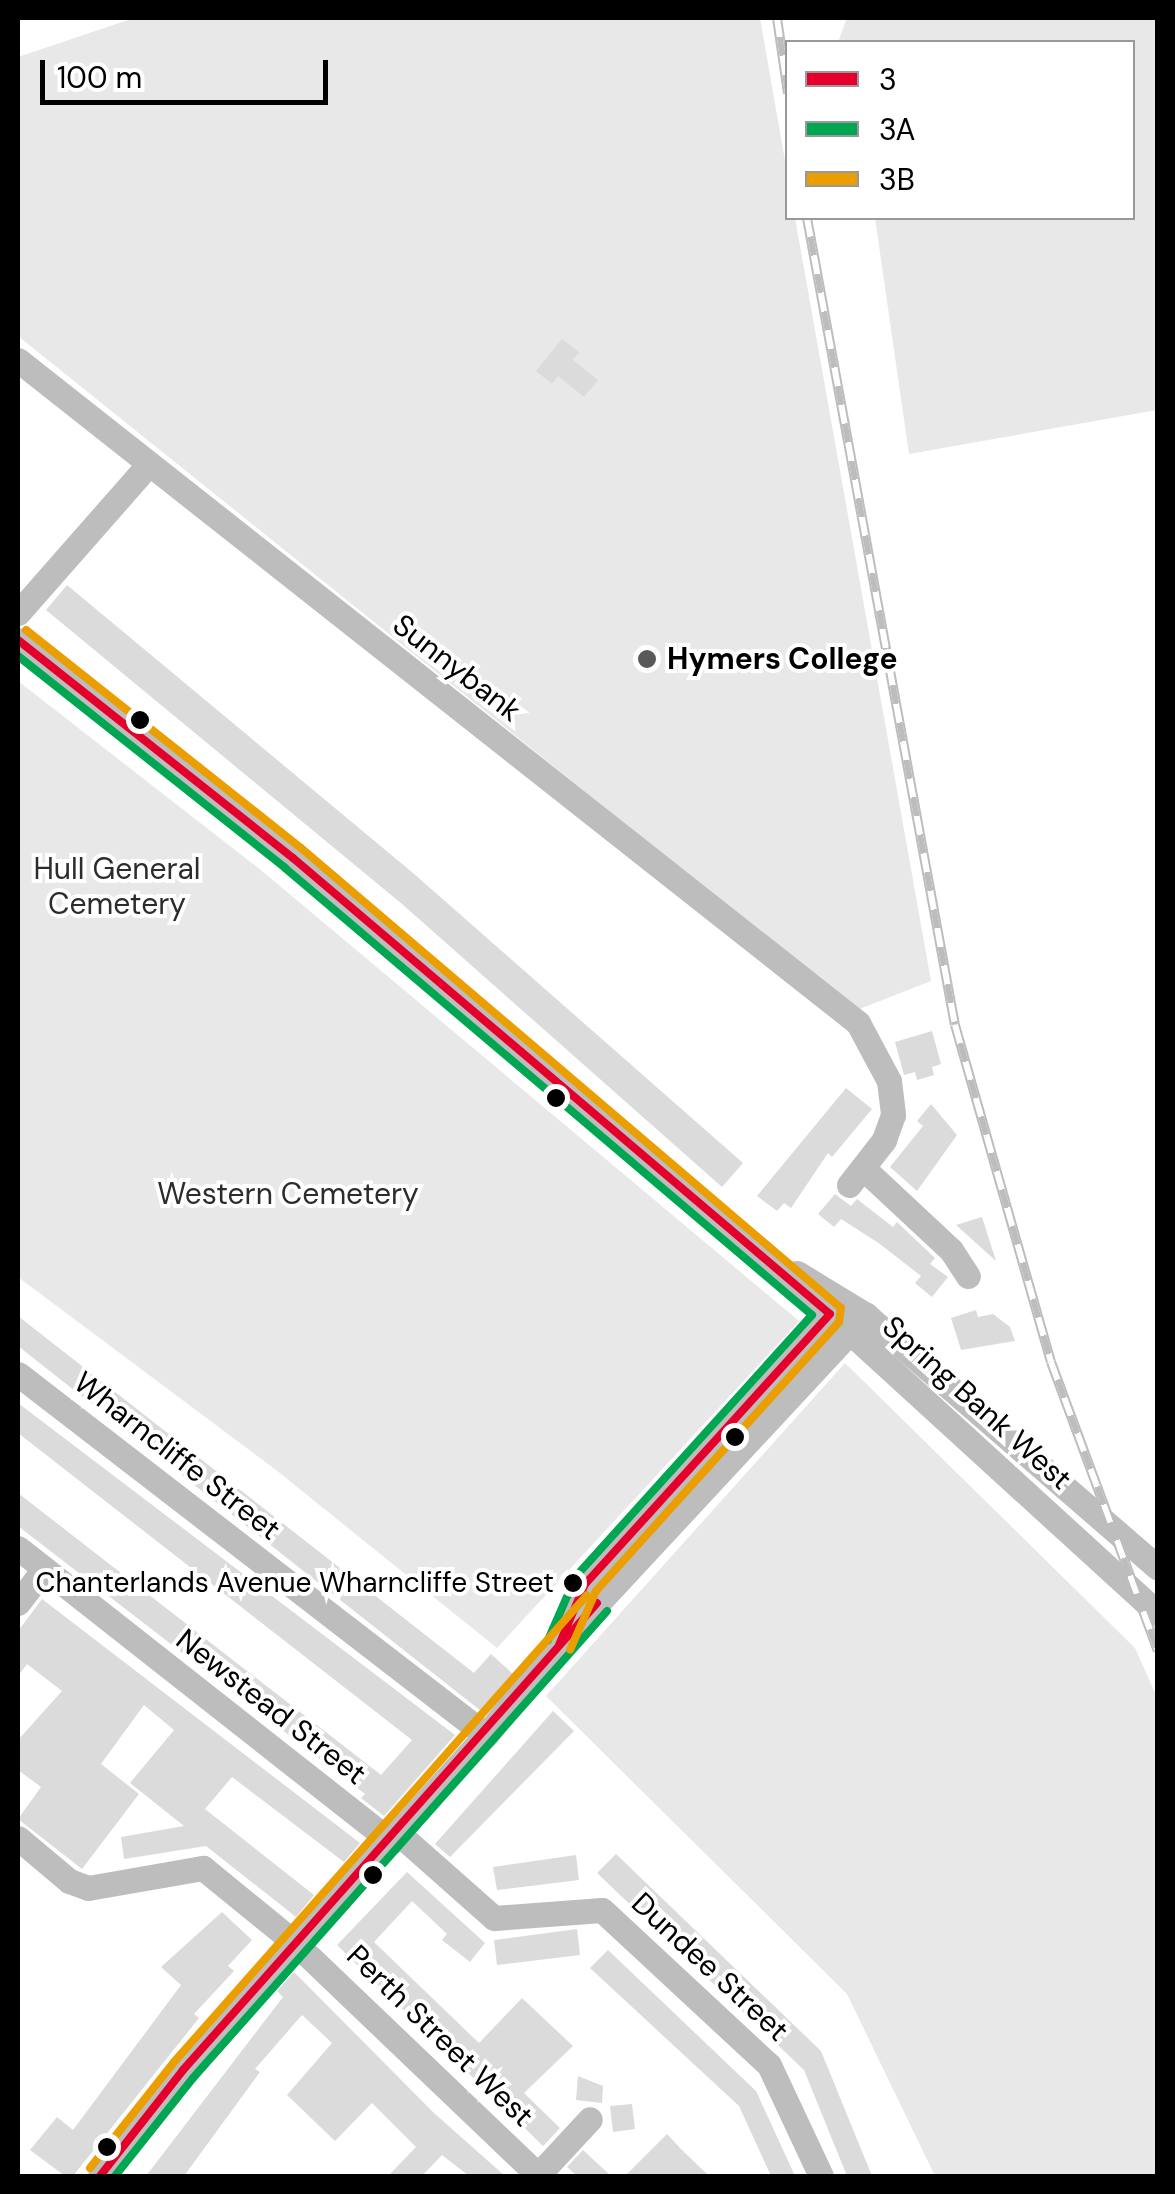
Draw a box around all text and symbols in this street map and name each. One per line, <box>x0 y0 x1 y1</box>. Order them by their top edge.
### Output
scale bar <box>45 40 332 102</box>
legend <box>785 40 1135 220</box>
text: 100 m <box>57 58 142 97</box>
text: 3 <box>879 60 897 99</box>
text: 3A <box>879 110 915 149</box>
text: 3B <box>879 160 915 199</box>
street label: Sunnybank <box>386 607 528 729</box>
place label: Hymers College <box>667 641 898 677</box>
marker: Hymers College <box>636 648 658 670</box>
unlabelled marker <box>130 710 150 730</box>
park label: Hull General Cemetery <box>33 851 201 922</box>
unlabelled marker <box>546 1088 566 1108</box>
park label: Western Cemetery <box>157 1176 419 1212</box>
street label: Spring Bank West <box>875 1309 1079 1497</box>
street label: Wharncliffe Street <box>67 1364 287 1548</box>
unlabelled marker <box>725 1427 745 1447</box>
place label: Chanterlands Avenue Wharncliffe Street <box>35 1566 554 1600</box>
marker: Chanterlands Avenue Wharncliffe Street <box>563 1573 583 1593</box>
street label: Newstead Street <box>169 1622 373 1792</box>
unlabelled marker <box>363 1865 383 1885</box>
street label: Dundee Street <box>624 1885 796 2049</box>
street label: Perth Street West <box>339 1938 541 2134</box>
unlabelled marker <box>97 2137 117 2157</box>

